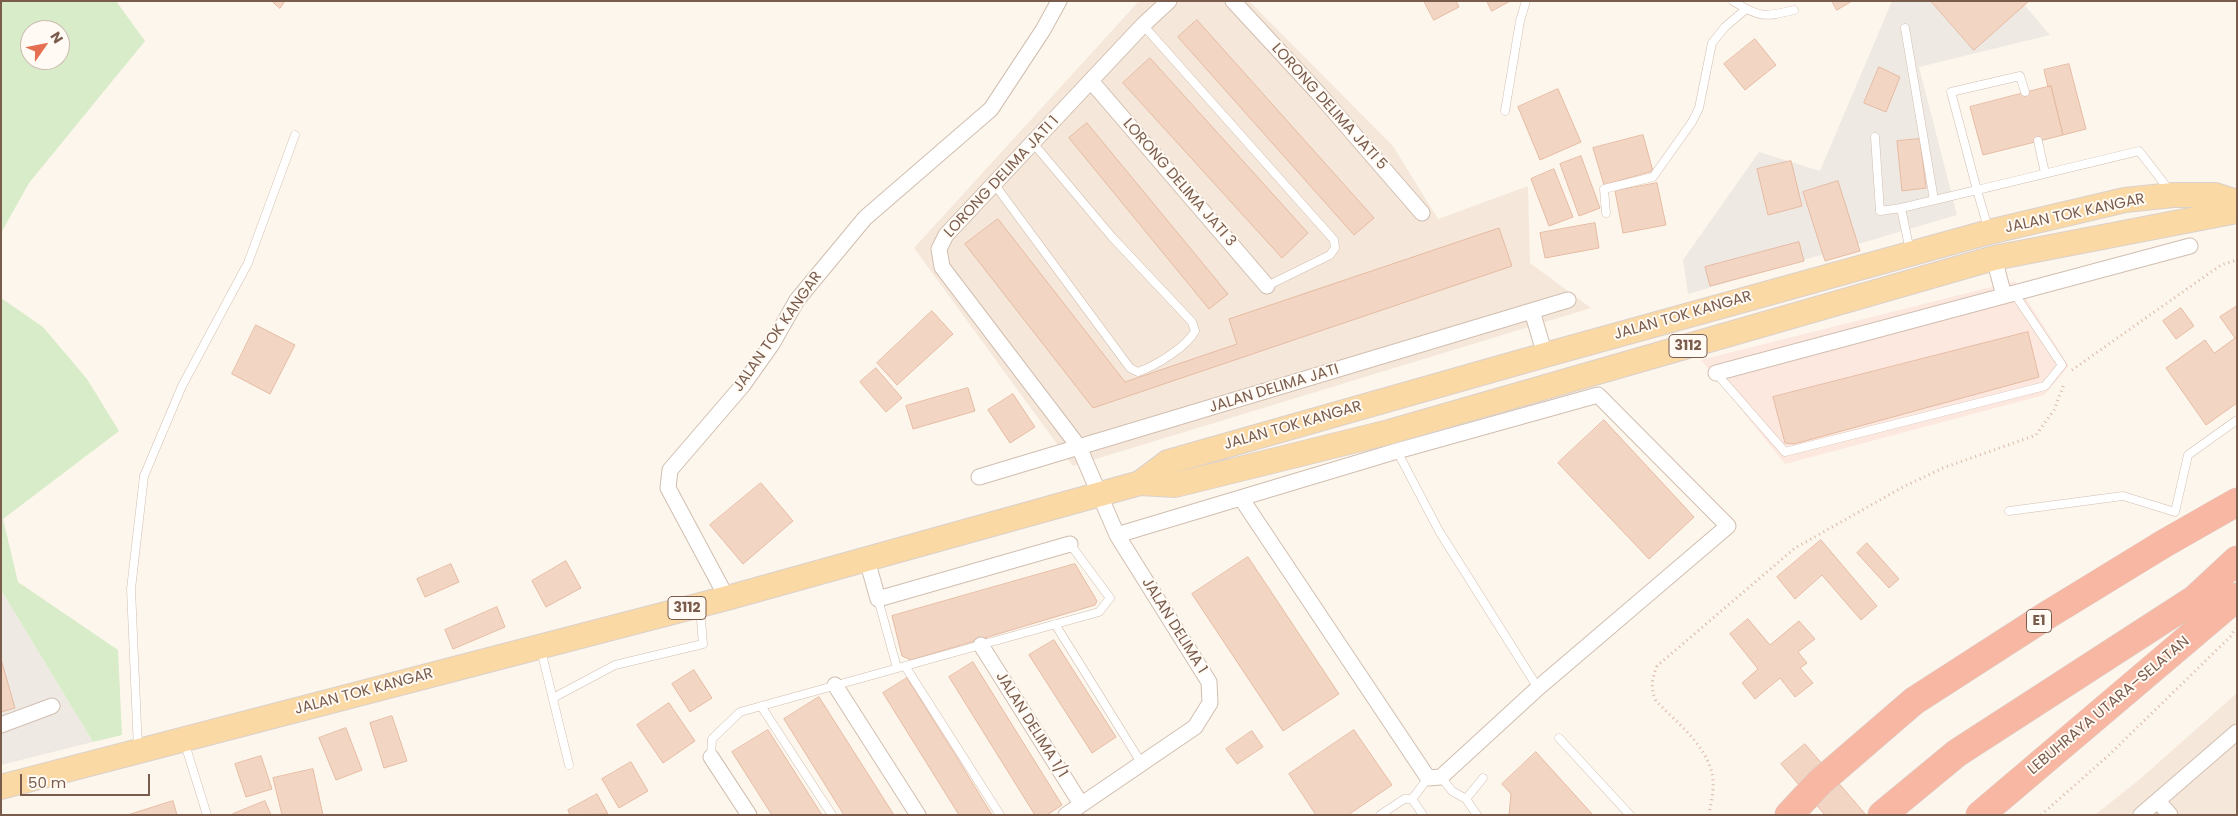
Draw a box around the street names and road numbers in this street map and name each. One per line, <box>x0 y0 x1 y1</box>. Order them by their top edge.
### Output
street label: LORONG DELIMA JATI 5 <box>1267 40 1391 174</box>
street label: LORONG DELIMA JATI 1 <box>941 113 1063 241</box>
street label: LORONG DELIMA JATI 3 <box>1119 115 1239 251</box>
street label: JALAN TOK KANGAR <box>2003 190 2147 238</box>
street label: JALAN TOK KANGAR <box>730 268 826 396</box>
street label: JALAN TOK KANGAR <box>1612 288 1754 344</box>
road number: 3112 <box>1669 334 1707 358</box>
street label: JALAN DELIMA JATI <box>1207 361 1341 417</box>
street label: JALAN TOK KANGAR <box>1222 398 1364 454</box>
street label: JALAN DELIMA 1 <box>1137 575 1211 677</box>
road number: 3112 <box>668 596 706 620</box>
road number: E1 <box>2026 610 2052 632</box>
street label: LEBUHRAYA UTARA–SELATAN <box>2024 633 2194 779</box>
street label: JALAN TOK KANGAR <box>293 665 435 719</box>
street label: JALAN DELIMA 1/1 <box>991 669 1071 781</box>

